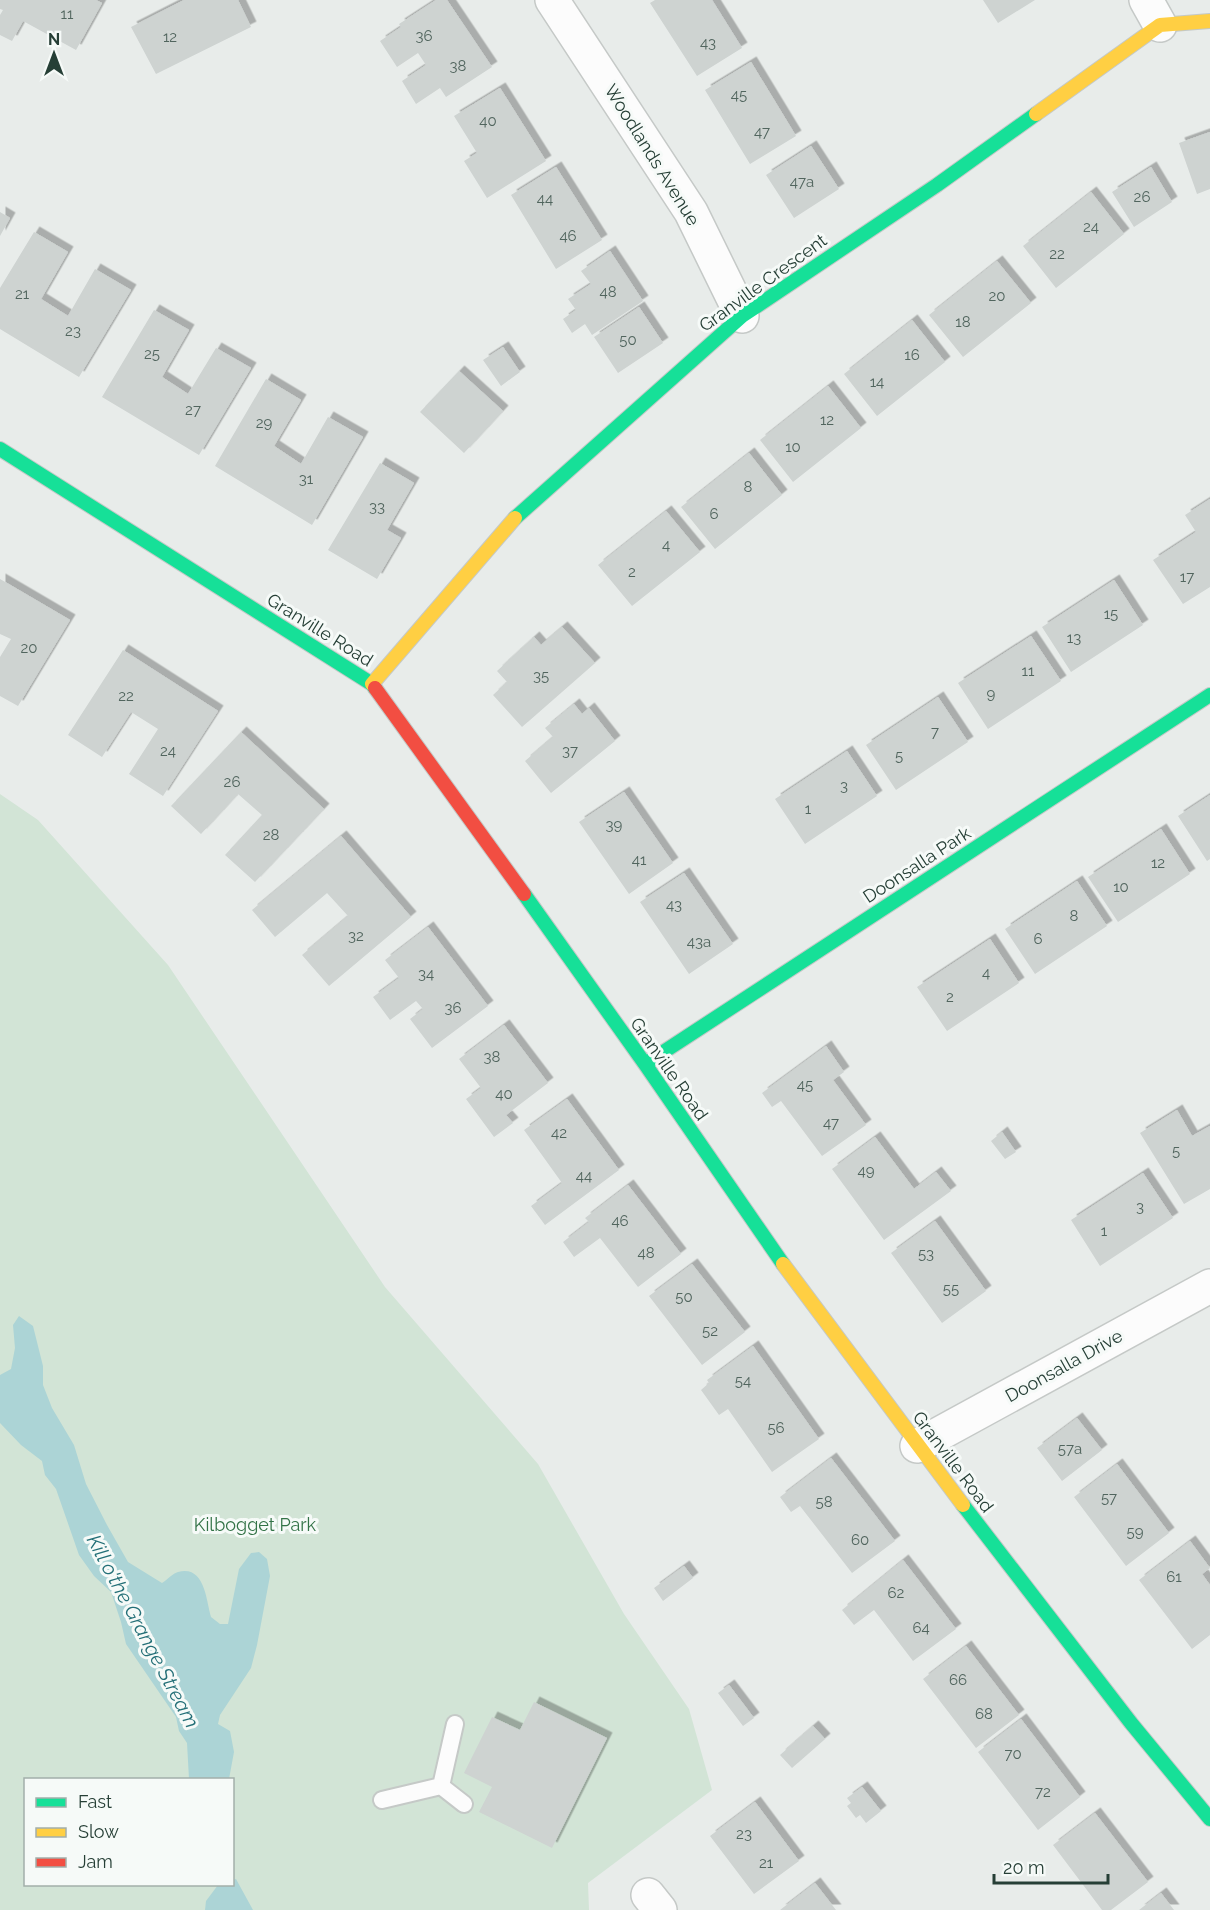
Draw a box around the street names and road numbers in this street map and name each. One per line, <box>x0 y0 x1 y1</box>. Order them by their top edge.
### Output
street label: Woodlands Avenue <box>600 80 705 230</box>
street label: Granville Crescent <box>695 229 830 336</box>
street label: Granville Road <box>263 589 377 671</box>
street label: Doonsalla Park <box>859 822 975 907</box>
street label: Granville Road <box>626 1013 713 1124</box>
street label: Doonsalla Drive <box>1002 1325 1126 1406</box>
street label: Granville Road <box>909 1407 998 1516</box>

